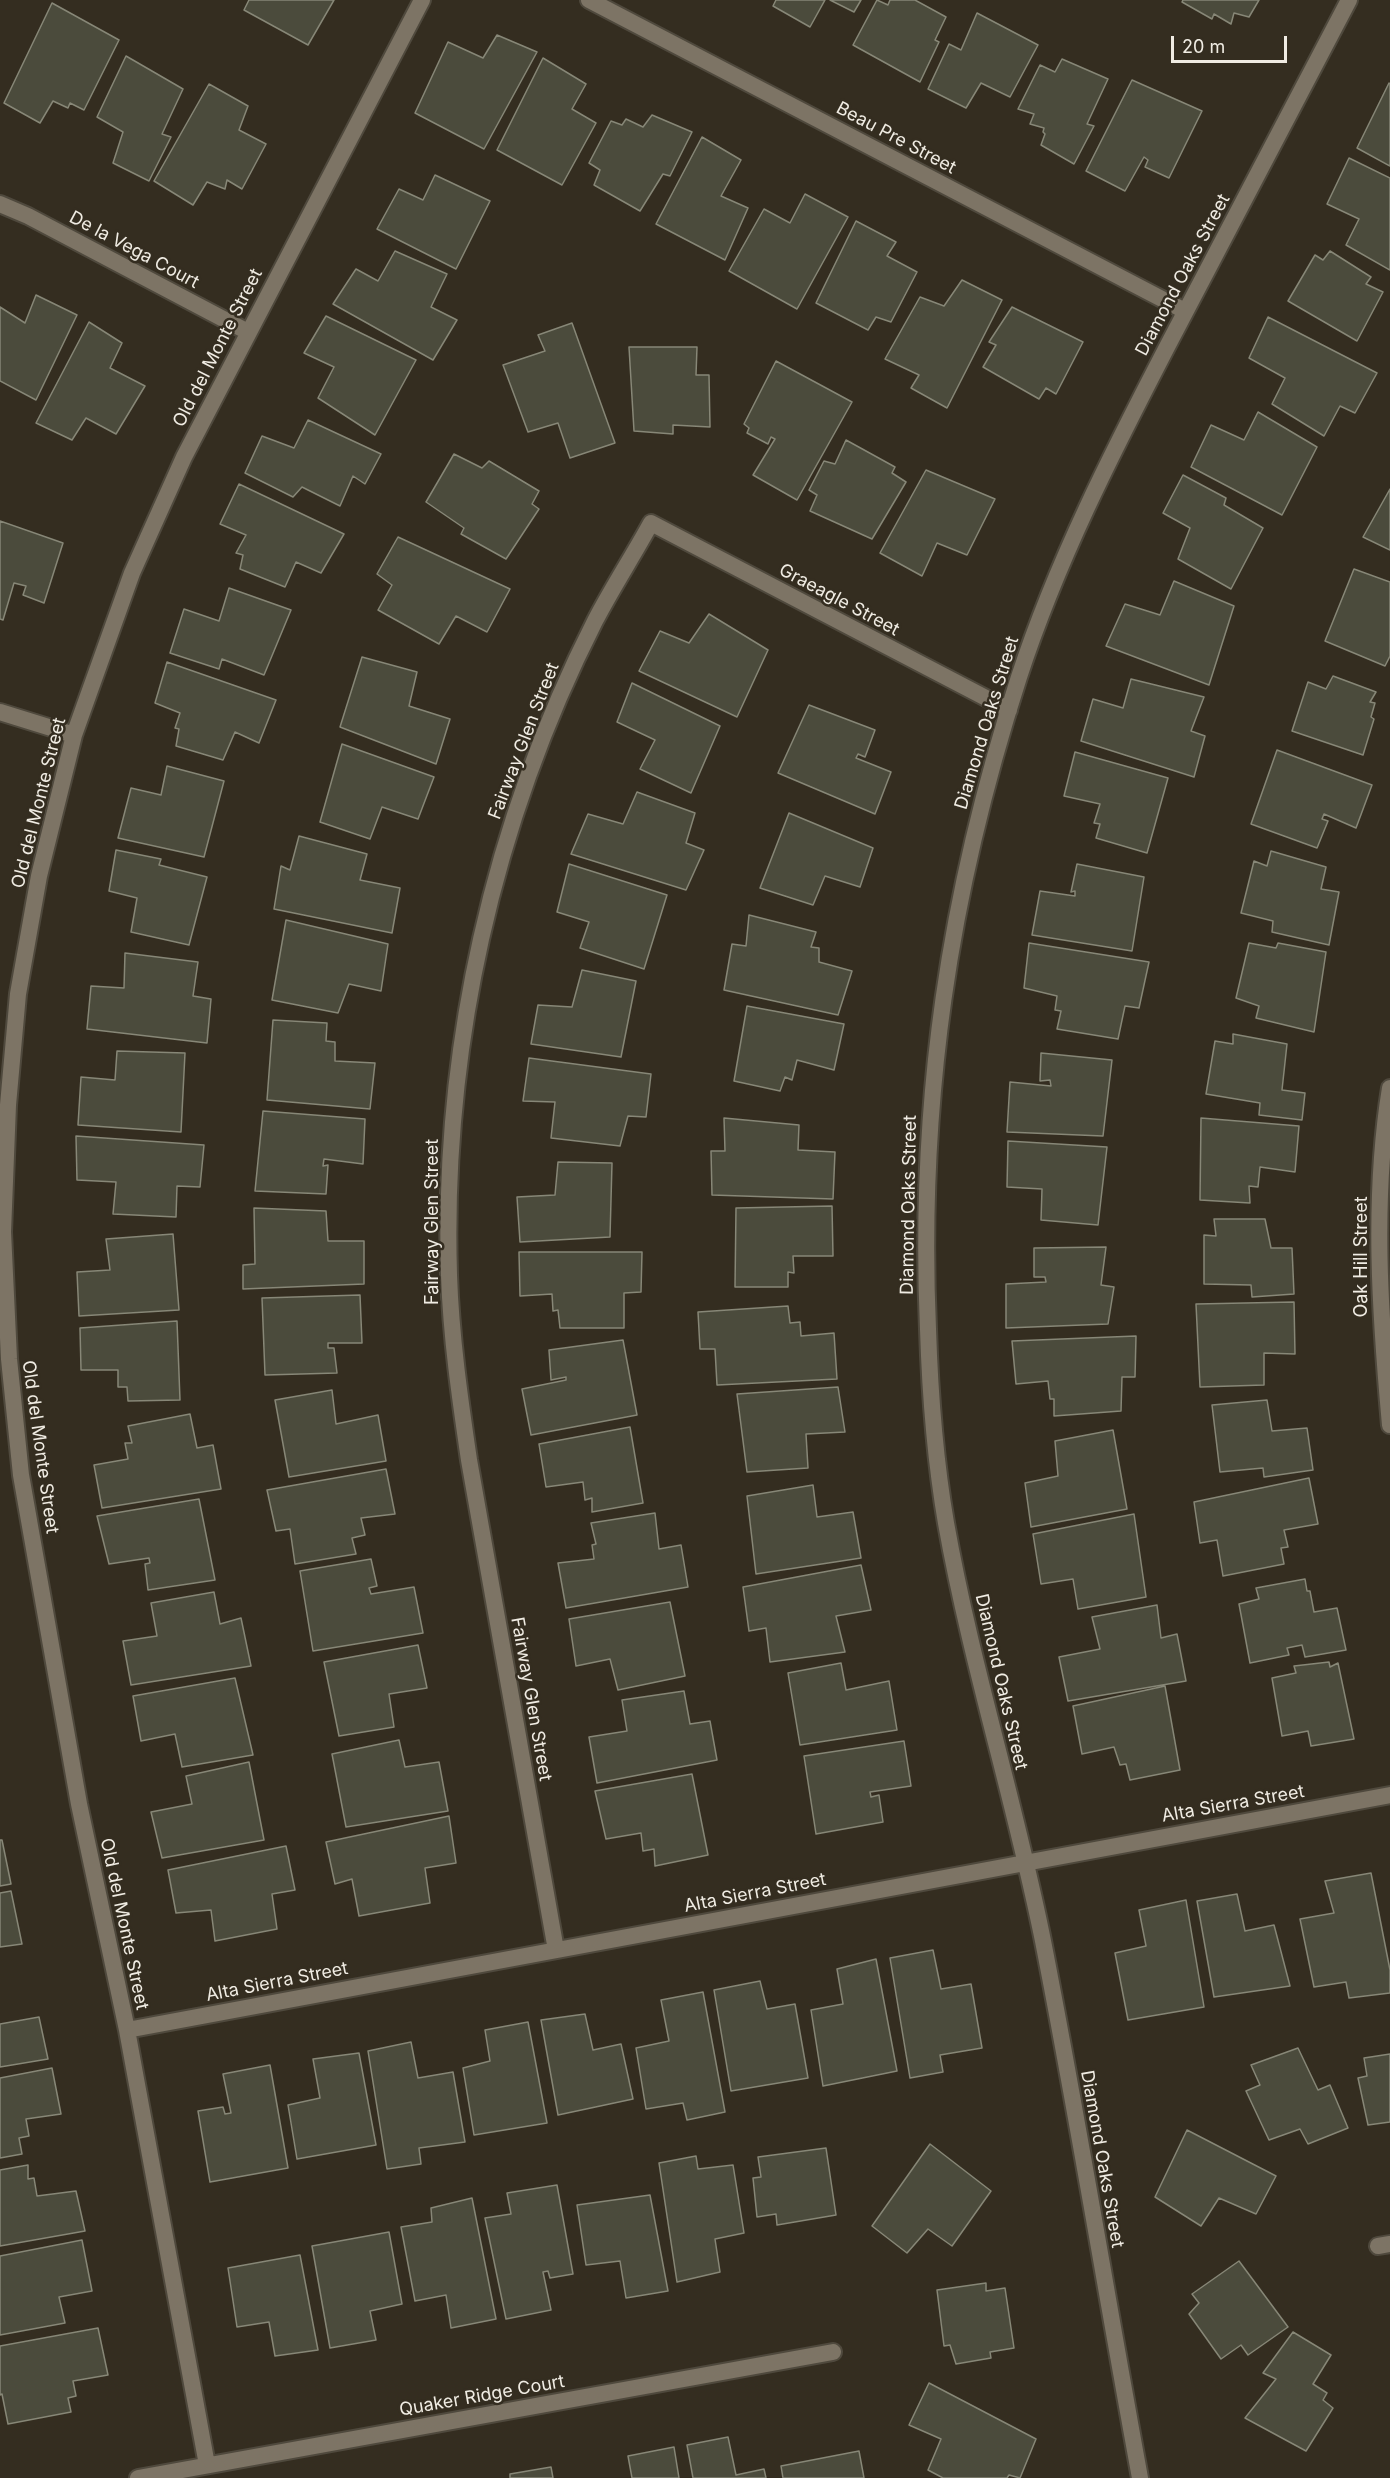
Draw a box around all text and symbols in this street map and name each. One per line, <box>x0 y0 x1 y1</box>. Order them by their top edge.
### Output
scale bar <box>1174 24 1290 62</box>
text: 20 m <box>1182 36 1225 57</box>
street label: Beau Pre Street <box>832 97 960 179</box>
street label: Diamond Oaks Street <box>1131 191 1235 359</box>
street label: De la Vega Court <box>65 207 203 293</box>
street label: Old del Monte Street <box>169 265 267 431</box>
street label: Graeagle Street <box>775 559 903 641</box>
street label: Diamond Oaks Street <box>950 634 1024 812</box>
street label: Fairway Glen Street <box>484 660 564 822</box>
street label: Old del Monte Street <box>7 716 71 890</box>
street label: Diamond Oaks Street <box>897 1115 921 1295</box>
street label: Fairway Glen Street <box>422 1139 444 1305</box>
street label: Oak Hill Street <box>1351 1196 1373 1318</box>
street label: Old del Monte Street <box>17 1359 63 1535</box>
street label: Diamond Oaks Street <box>970 1592 1032 1772</box>
street label: Fairway Glen Street <box>506 1615 556 1783</box>
street label: Alta Sierra Street <box>1160 1781 1306 1827</box>
street label: Old del Monte Street <box>95 1836 153 2012</box>
street label: Alta Sierra Street <box>682 1869 828 1917</box>
street label: Alta Sierra Street <box>204 1958 350 2006</box>
street label: Diamond Oaks Street <box>1076 2069 1128 2249</box>
street label: Quaker Ridge Court <box>398 2371 566 2421</box>

